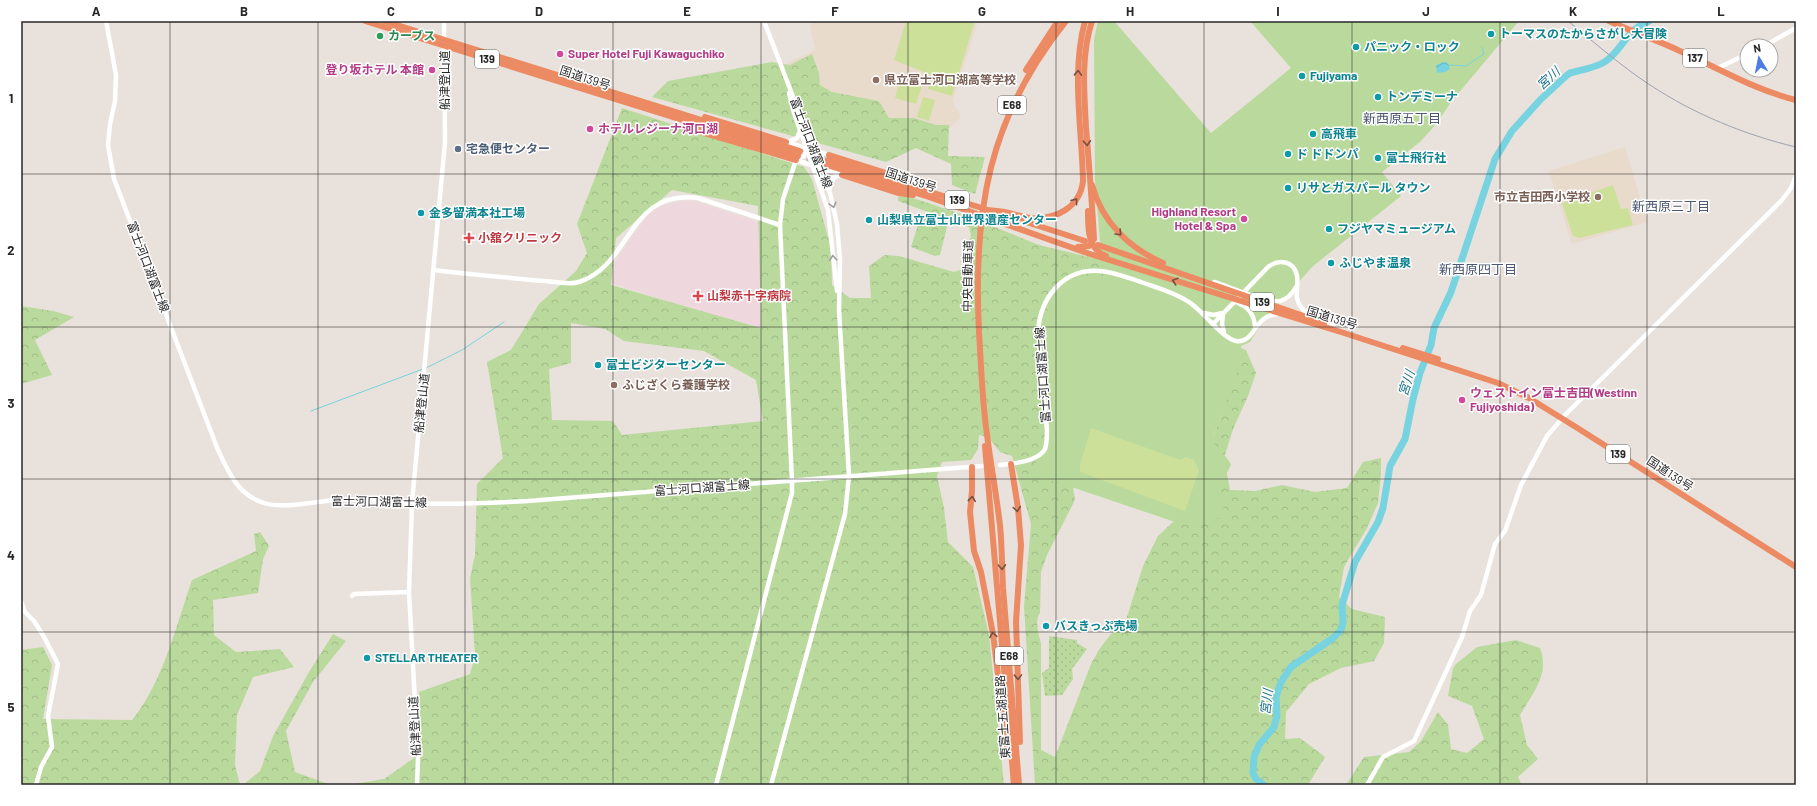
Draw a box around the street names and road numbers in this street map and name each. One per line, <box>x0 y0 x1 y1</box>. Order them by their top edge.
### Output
road number: 137 <box>1683 49 1707 67</box>
street label: 船津登山道 <box>437 50 451 110</box>
road number: 139 <box>475 50 499 68</box>
street label: 国道139号 <box>558 62 613 92</box>
street label: 富士河口湖富士線 <box>788 95 836 190</box>
road number: E68 <box>998 96 1026 114</box>
street label: 国道139号 <box>884 164 939 194</box>
road number: 139 <box>945 191 969 209</box>
street label: 富士河口湖富士線 <box>125 219 173 314</box>
street label: 中央自動車道 <box>959 240 975 312</box>
road number: 139 <box>1250 293 1274 311</box>
street label: 国道139号 <box>1305 303 1360 331</box>
street label: 富士河口湖富士線 <box>1032 327 1052 423</box>
street label: 船津登山道 <box>411 372 431 433</box>
road number: 139 <box>1606 445 1630 463</box>
street label: 国道139号 <box>1645 453 1696 493</box>
street label: 富士河口湖富士線 <box>654 477 750 497</box>
street label: 富士河口湖富士線 <box>331 493 427 509</box>
road number: E68 <box>995 647 1023 665</box>
street label: 東富士五湖道路 <box>992 675 1012 759</box>
street label: 船津登山道 <box>405 696 423 756</box>

